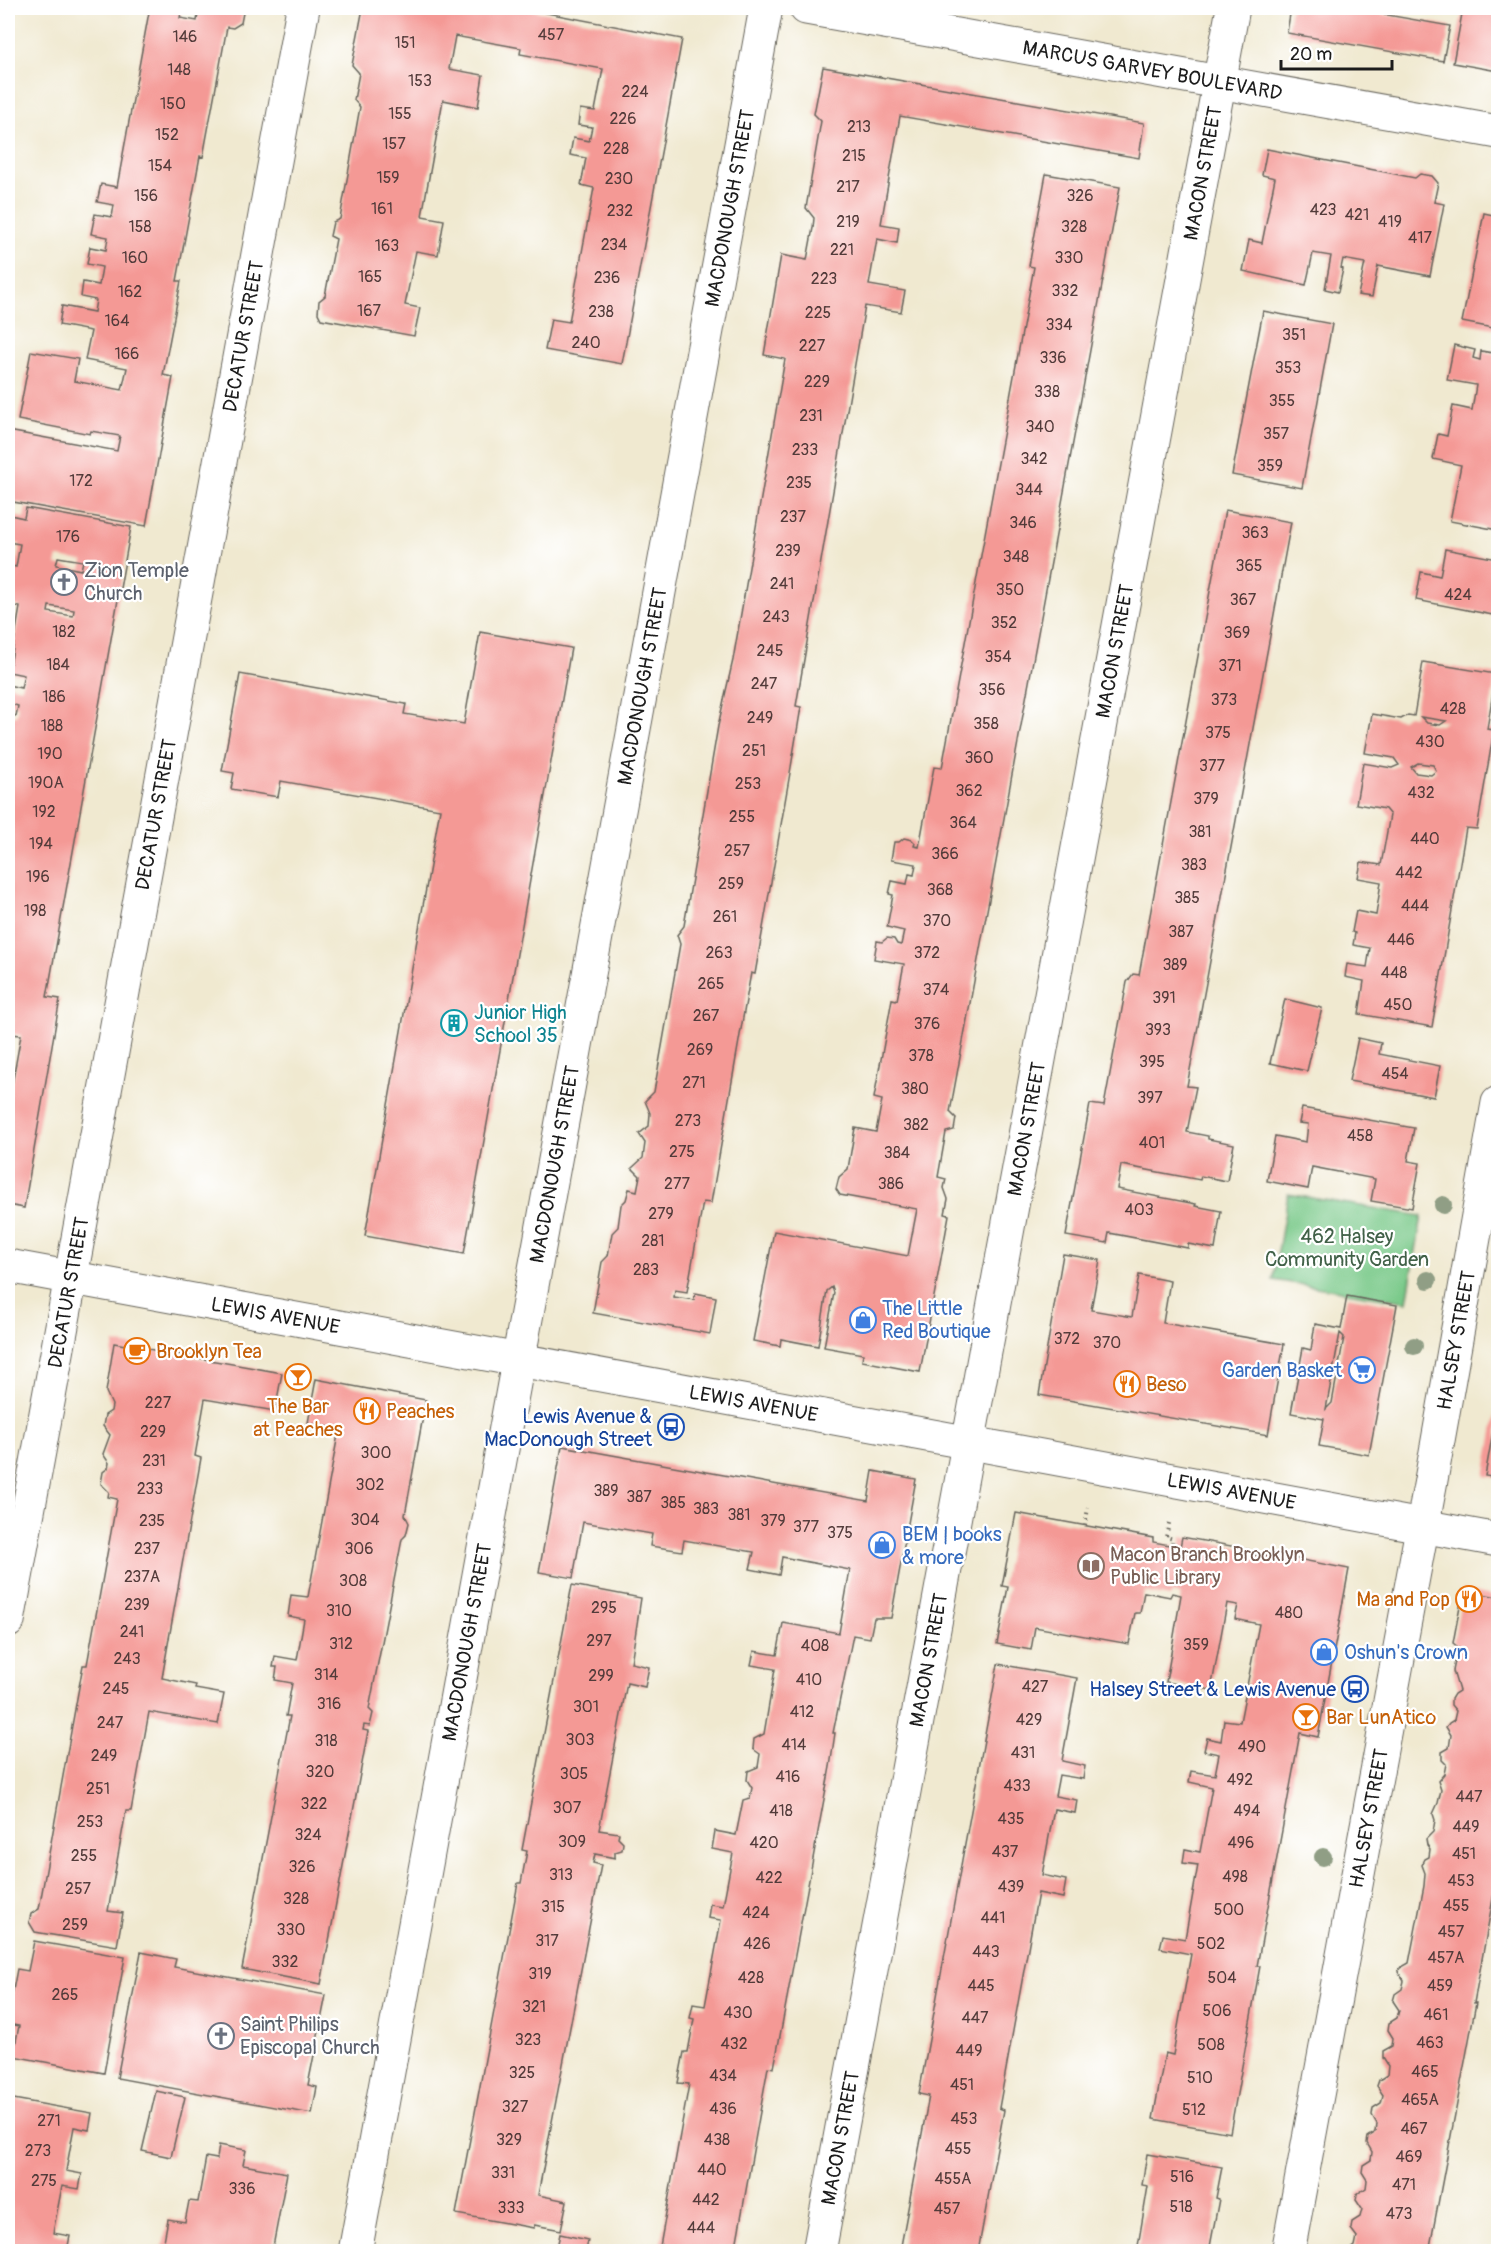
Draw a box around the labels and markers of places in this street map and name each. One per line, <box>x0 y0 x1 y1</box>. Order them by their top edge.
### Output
place label: Zion Temple Church <box>84 558 189 606</box>
church icon: Zion Temple Church <box>49 567 79 597</box>
place label: Junior High School 35 <box>474 1000 567 1048</box>
building icon: Junior High School 35 <box>439 1008 469 1038</box>
place label: The Little Red Boutique <box>882 1296 991 1344</box>
shop icon: The Little Red Boutique <box>848 1305 878 1335</box>
cafe icon: Brooklyn Tea <box>122 1336 152 1366</box>
place label: Brooklyn Tea <box>156 1339 262 1364</box>
supermarket icon: Garden Basket <box>1347 1355 1377 1385</box>
place label: Garden Basket <box>1222 1358 1343 1383</box>
bar icon: The Bar at Peaches <box>283 1362 313 1392</box>
restaurant icon: Beso <box>1112 1369 1142 1399</box>
place label: Beso <box>1146 1372 1187 1397</box>
place label: The Bar at Peaches <box>253 1394 343 1442</box>
restaurant icon: Peaches <box>352 1396 382 1426</box>
place label: Peaches <box>386 1399 455 1424</box>
place label: Lewis Avenue & MacDonough Street <box>484 1404 653 1452</box>
bus stop icon: Lewis Avenue & MacDonough Street <box>656 1412 686 1442</box>
place label: BEM | books & more <box>902 1522 1002 1570</box>
shop icon: BEM | books & more <box>867 1530 897 1560</box>
place label: Macon Branch Brooklyn Public Library <box>1110 1542 1305 1590</box>
library icon: Macon Branch Brooklyn Public Library <box>1076 1551 1106 1581</box>
restaurant icon: Ma and Pop <box>1454 1584 1484 1614</box>
place label: Ma and Pop <box>1356 1587 1450 1612</box>
shop icon: Oshun's Crown <box>1309 1637 1339 1667</box>
place label: Oshun's Crown <box>1344 1640 1468 1665</box>
bus stop icon: Halsey Street & Lewis Avenue <box>1340 1674 1370 1704</box>
place label: Halsey Street & Lewis Avenue <box>1089 1677 1336 1702</box>
bar icon: Bar LunAtico <box>1291 1702 1321 1732</box>
place label: Bar LunAtico <box>1326 1705 1437 1730</box>
place label: Saint Philips Episcopal Church <box>240 2012 380 2060</box>
church icon: Saint Philips Episcopal Church <box>206 2021 236 2051</box>

